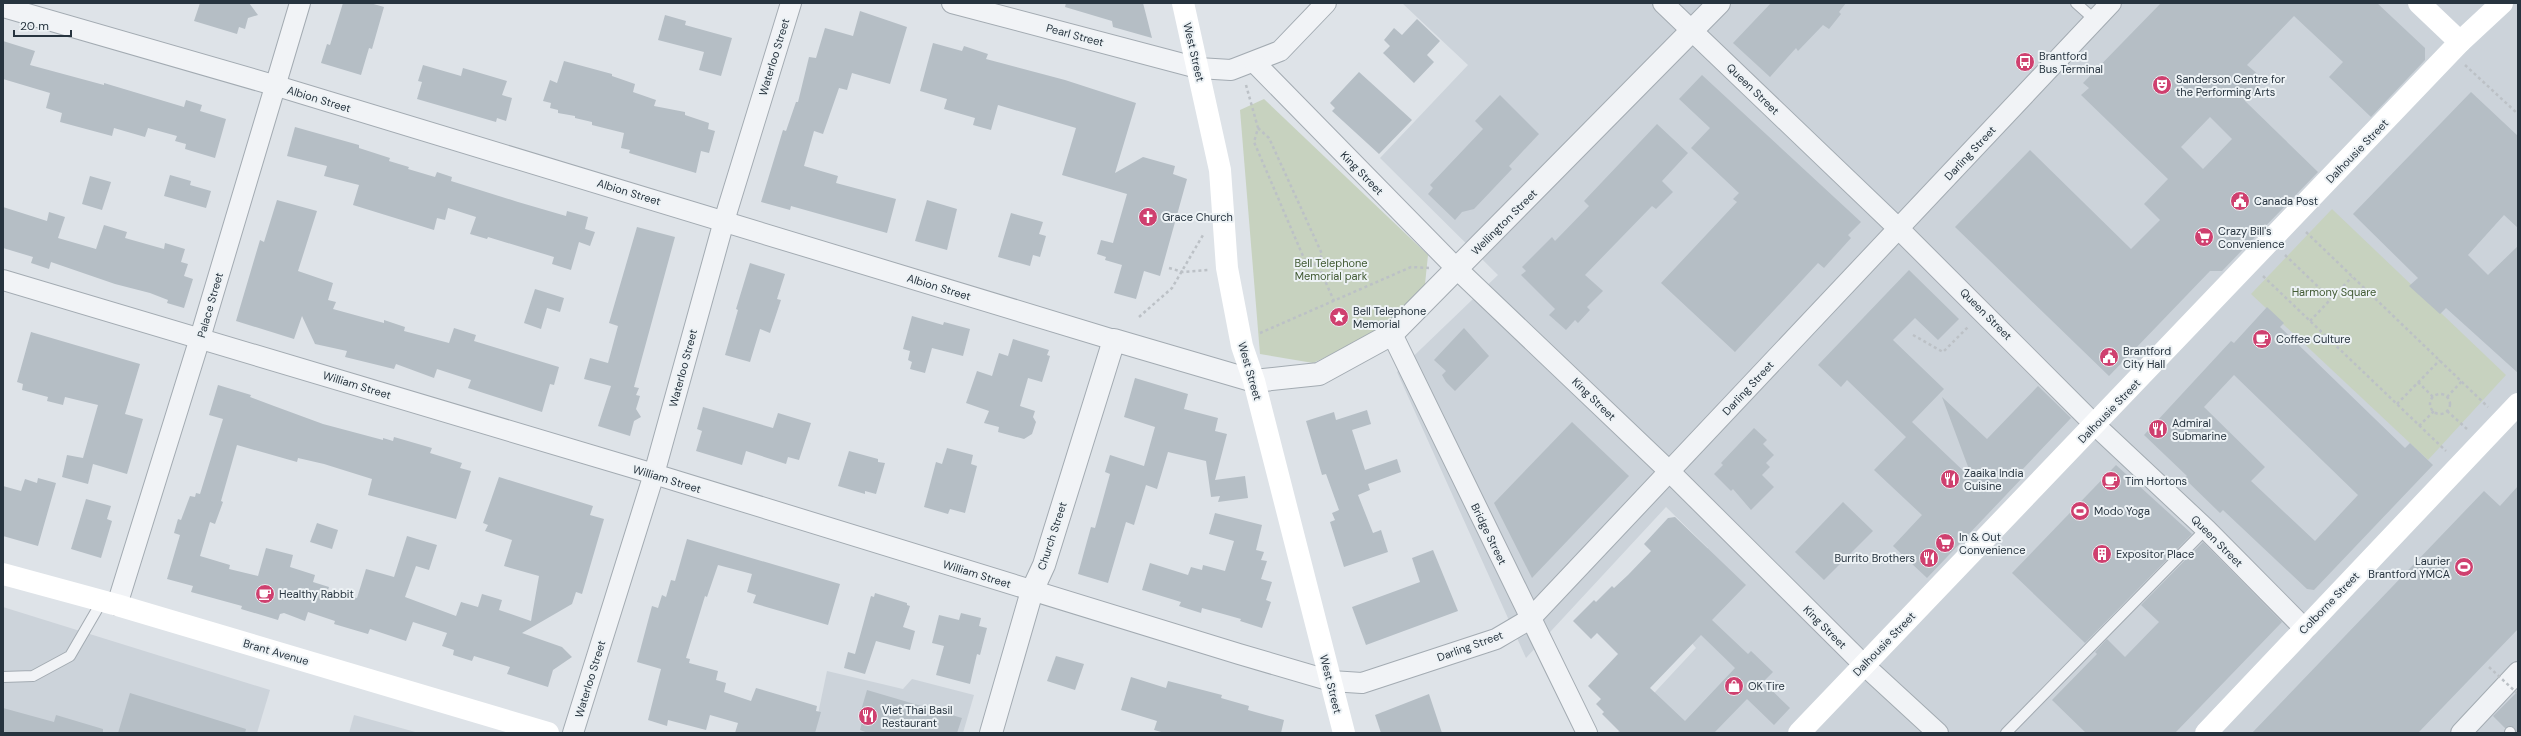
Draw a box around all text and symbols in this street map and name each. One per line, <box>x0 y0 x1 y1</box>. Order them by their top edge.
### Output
scale bar <box>14 12 71 38</box>
street label: Waterloo Street <box>756 17 792 97</box>
text: 20 m <box>20 18 49 34</box>
street label: Pearl Street <box>1045 21 1105 49</box>
street label: West Street <box>1180 21 1208 83</box>
place label: Brantford Bus Terminal <box>2039 49 2103 76</box>
bus stop icon: Brantford Bus Terminal <box>2014 51 2036 73</box>
street label: Queen Street <box>1724 60 1782 118</box>
place label: Sanderson Centre for the Performing Arts <box>2176 72 2285 99</box>
theatre icon: Sanderson Centre for the Performing Arts <box>2151 74 2173 96</box>
street label: Albion Street <box>285 83 353 115</box>
street label: Dalhousie Street <box>2323 116 2391 186</box>
street label: Darling Street <box>1941 123 1999 183</box>
street label: King Street <box>1338 148 1386 198</box>
street label: Albion Street <box>595 176 663 208</box>
street label: Wellington Street <box>1468 186 1540 258</box>
public building icon: Canada Post <box>2229 190 2251 212</box>
place label: Canada Post <box>2254 194 2318 208</box>
church icon: Grace Church <box>1137 206 1159 228</box>
place label: Grace Church <box>1162 210 1233 224</box>
place label: Crazy Bill's Convenience <box>2218 224 2284 251</box>
supermarket icon: Crazy Bill's Convenience <box>2193 226 2215 248</box>
park label: Bell Telephone Memorial park <box>1294 256 1368 283</box>
street label: Palace Street <box>194 271 226 339</box>
street label: Albion Street <box>905 271 973 303</box>
street label: Queen Street <box>1957 285 2015 343</box>
park label: Harmony Square <box>2292 285 2376 299</box>
place label: Bell Telephone Memorial <box>1353 304 1426 331</box>
place icon: Bell Telephone Memorial <box>1328 306 1350 328</box>
street label: Waterloo Street <box>666 328 700 408</box>
cafe icon: Coffee Culture <box>2251 328 2273 350</box>
place label: Coffee Culture <box>2276 332 2350 346</box>
street label: West Street <box>1235 340 1265 402</box>
place label: Brantford City Hall <box>2123 344 2171 371</box>
public building icon: Brantford City Hall <box>2098 346 2120 368</box>
street label: Darling Street <box>1719 358 1777 418</box>
street label: William Street <box>321 368 393 402</box>
street label: King Street <box>1569 375 1619 423</box>
street label: Dalhousie Street <box>2075 376 2143 446</box>
place label: Admiral Submarine <box>2172 416 2227 443</box>
restaurant icon: Admiral Submarine <box>2147 418 2169 440</box>
street label: William Street <box>631 462 703 496</box>
place label: Zaaika India Cuisine <box>1964 466 2023 493</box>
restaurant icon: Zaaika India Cuisine <box>1939 468 1961 490</box>
cafe icon: Tim Hortons <box>2100 470 2122 492</box>
place label: Tim Hortons <box>2125 474 2187 488</box>
street label: Church Street <box>1034 500 1070 572</box>
sports icon: Modo Yoga <box>2069 500 2091 522</box>
street label: Bridge Street <box>1468 501 1510 567</box>
place label: Modo Yoga <box>2094 504 2150 518</box>
street label: Queen Street <box>2188 512 2246 570</box>
place label: In & Out Convenience <box>1959 530 2025 557</box>
supermarket icon: In & Out Convenience <box>1934 532 1956 554</box>
building icon: Expositor Place <box>2091 543 2113 565</box>
restaurant icon: Burrito Brothers <box>1918 547 1940 569</box>
place label: Expositor Place <box>2116 547 2194 561</box>
place label: Burrito Brothers <box>1834 551 1915 565</box>
place label: Laurier Brantford YMCA <box>2368 554 2450 581</box>
sports icon: Laurier Brantford YMCA <box>2453 556 2475 578</box>
street label: William Street <box>941 557 1013 591</box>
street label: Colborne Street <box>2296 569 2362 637</box>
cafe icon: Healthy Rabbit <box>254 583 276 605</box>
place label: Healthy Rabbit <box>279 587 354 601</box>
street label: King Street <box>1800 602 1850 652</box>
street label: Dalhousie Street <box>1850 609 1918 679</box>
street label: Darling Street <box>1435 628 1505 664</box>
street label: Brant Avenue <box>242 636 310 668</box>
street label: Waterloo Street <box>572 639 608 719</box>
street label: West Street <box>1317 653 1345 715</box>
shop icon: OK Tire <box>1723 675 1745 697</box>
place label: OK Tire <box>1748 679 1785 693</box>
place label: Viet Thai Basil Restaurant <box>882 703 953 730</box>
restaurant icon: Viet Thai Basil Restaurant <box>857 705 879 727</box>

